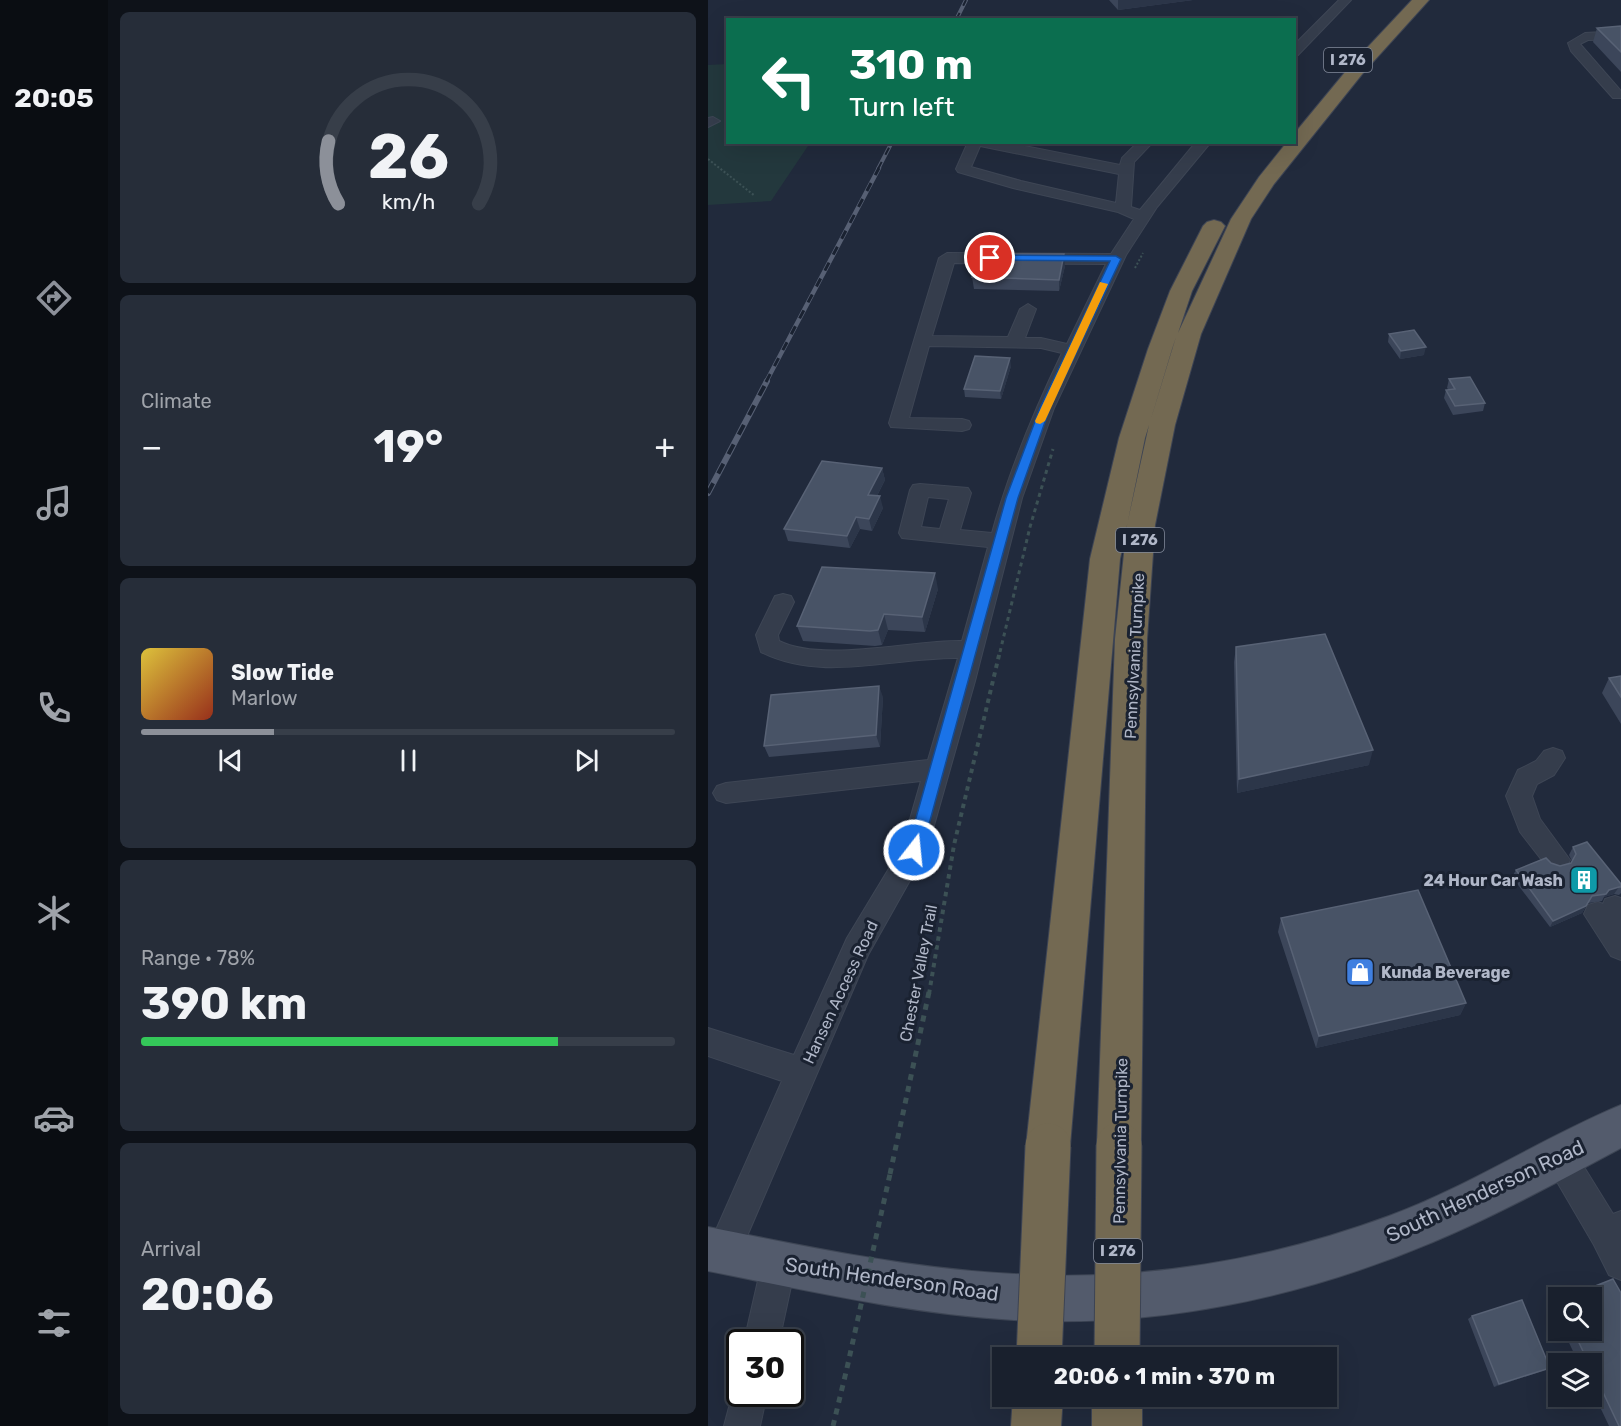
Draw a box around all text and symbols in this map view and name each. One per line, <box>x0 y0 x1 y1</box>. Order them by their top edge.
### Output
text: 310 m <box>849 40 973 90</box>
icon: left <box>750 42 828 120</box>
road number: I 276 <box>1324 48 1372 72</box>
text: 20:05 <box>14 82 94 114</box>
text: Turn left <box>849 91 954 123</box>
text: 26 <box>367 121 449 195</box>
text: km/h <box>381 190 435 215</box>
pin <box>964 232 1015 283</box>
icon: arrive <box>973 241 1006 274</box>
icon: directions <box>33 277 75 319</box>
text: Climate <box>141 389 212 413</box>
text: 19° <box>374 420 443 473</box>
text: − <box>141 427 162 466</box>
text: + <box>654 427 675 466</box>
icon: music <box>33 482 75 524</box>
road number: I 276 <box>1116 528 1164 552</box>
street label: Pennsylvania Turnpike <box>1121 573 1148 739</box>
text: Slow Tide <box>231 659 334 686</box>
text: Marlow <box>231 686 298 710</box>
icon: phone <box>33 687 75 729</box>
icon: previous <box>214 744 247 777</box>
icon: pause <box>392 744 425 777</box>
icon: next <box>570 744 603 777</box>
position arrow <box>882 818 946 882</box>
building icon: 24 Hour Car Wash <box>1568 864 1600 896</box>
place label: 24 Hour Car Wash <box>1423 871 1563 890</box>
icon: climate <box>33 892 75 934</box>
street label: Chester Valley Trail <box>896 903 941 1043</box>
street label: Hansen Access Road <box>799 918 882 1067</box>
text: Range · 78% <box>141 946 255 970</box>
shop icon: Kunda Beverage <box>1344 956 1376 988</box>
place label: Kunda Beverage <box>1381 963 1510 982</box>
text: 390 km <box>141 977 307 1030</box>
street label: Pennsylvania Turnpike <box>1110 1058 1131 1224</box>
icon: car <box>33 1097 75 1139</box>
street label: South Henderson Road <box>1382 1135 1588 1247</box>
text: Arrival <box>141 1237 201 1261</box>
road number: I 276 <box>1094 1239 1142 1263</box>
street label: South Henderson Road <box>784 1252 1000 1306</box>
text: 20:06 <box>141 1268 274 1321</box>
map controls <box>1548 1287 1602 1407</box>
button: search <box>1548 1287 1602 1341</box>
icon: filters <box>33 1302 75 1344</box>
speed limit sign: 30 <box>726 1329 804 1407</box>
button: layers <box>1548 1353 1602 1407</box>
text: 20:06 · 1 min · 370 m <box>1054 1363 1275 1390</box>

